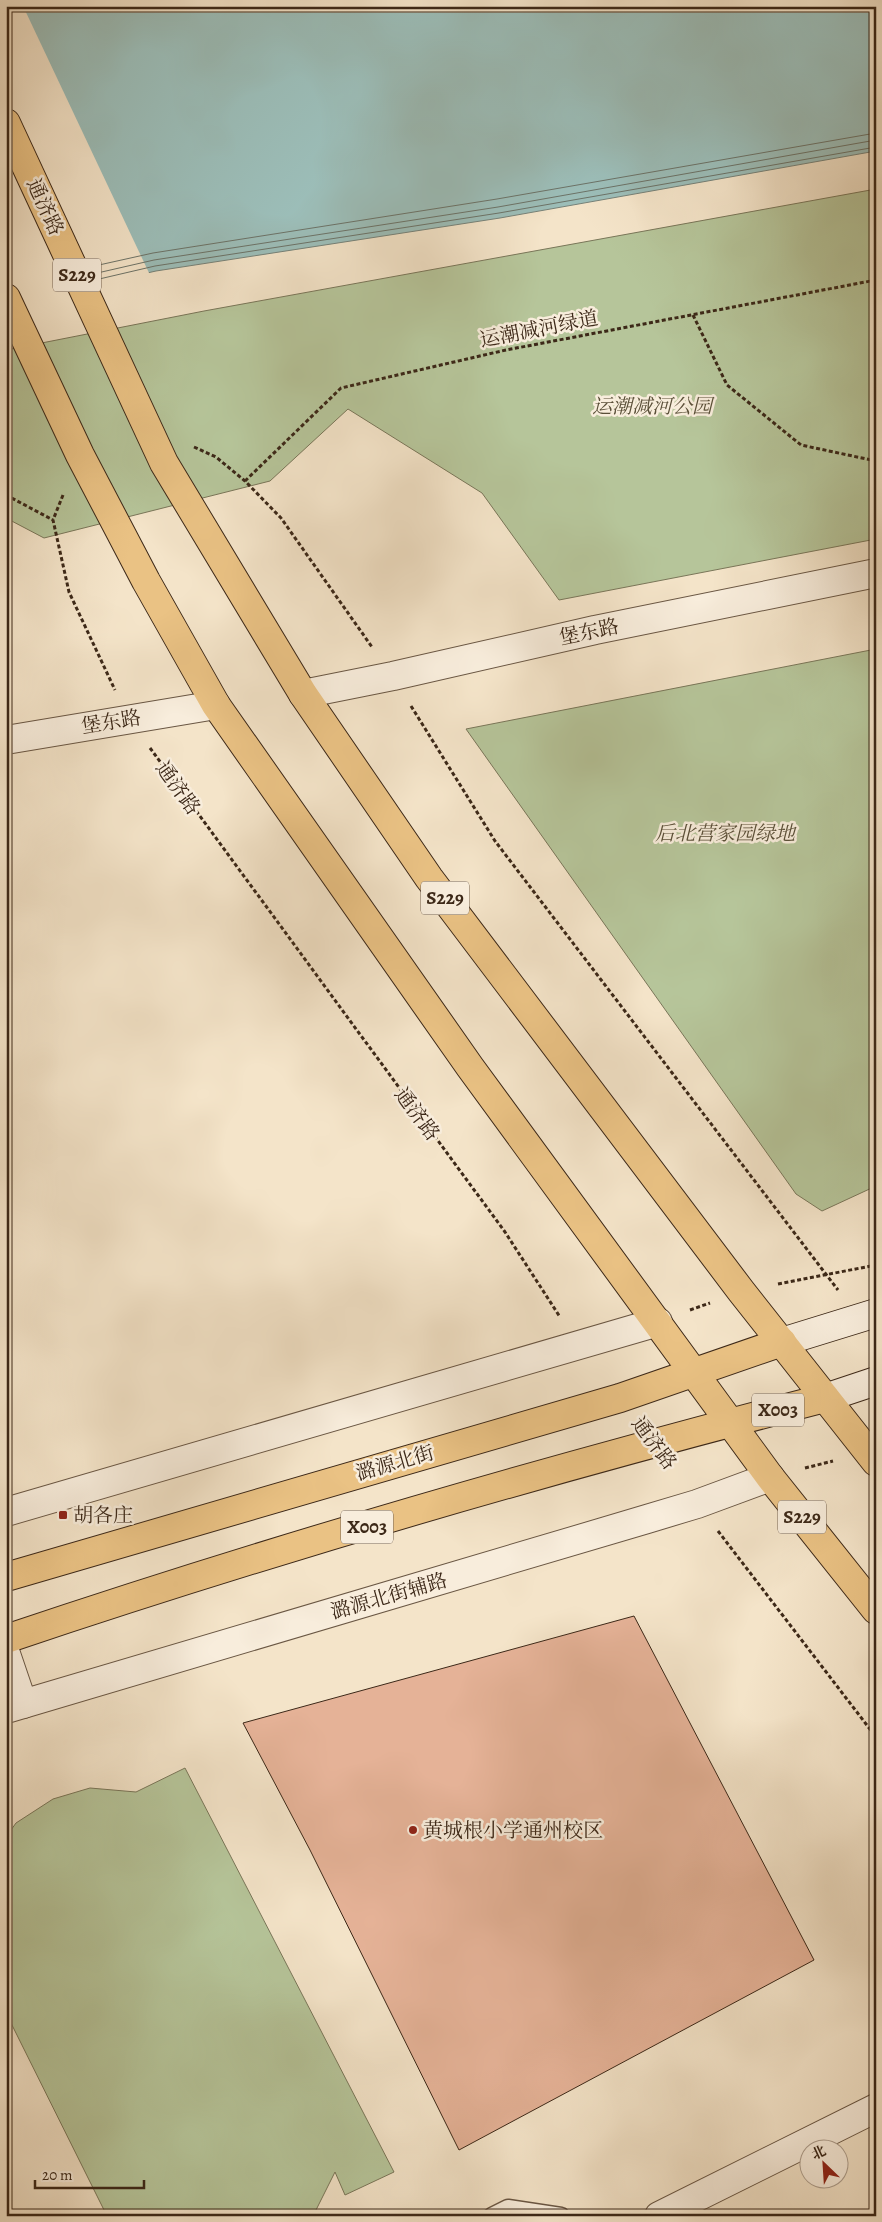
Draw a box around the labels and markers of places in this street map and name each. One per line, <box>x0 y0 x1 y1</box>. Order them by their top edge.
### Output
place label: 胡各庄 <box>73 1502 133 1529</box>
marker: 胡各庄 <box>57 1509 69 1521</box>
place label: 黄城根小学通州校区 <box>423 1817 603 1844</box>
marker: 黄城根小学通州校区 <box>407 1824 419 1836</box>

